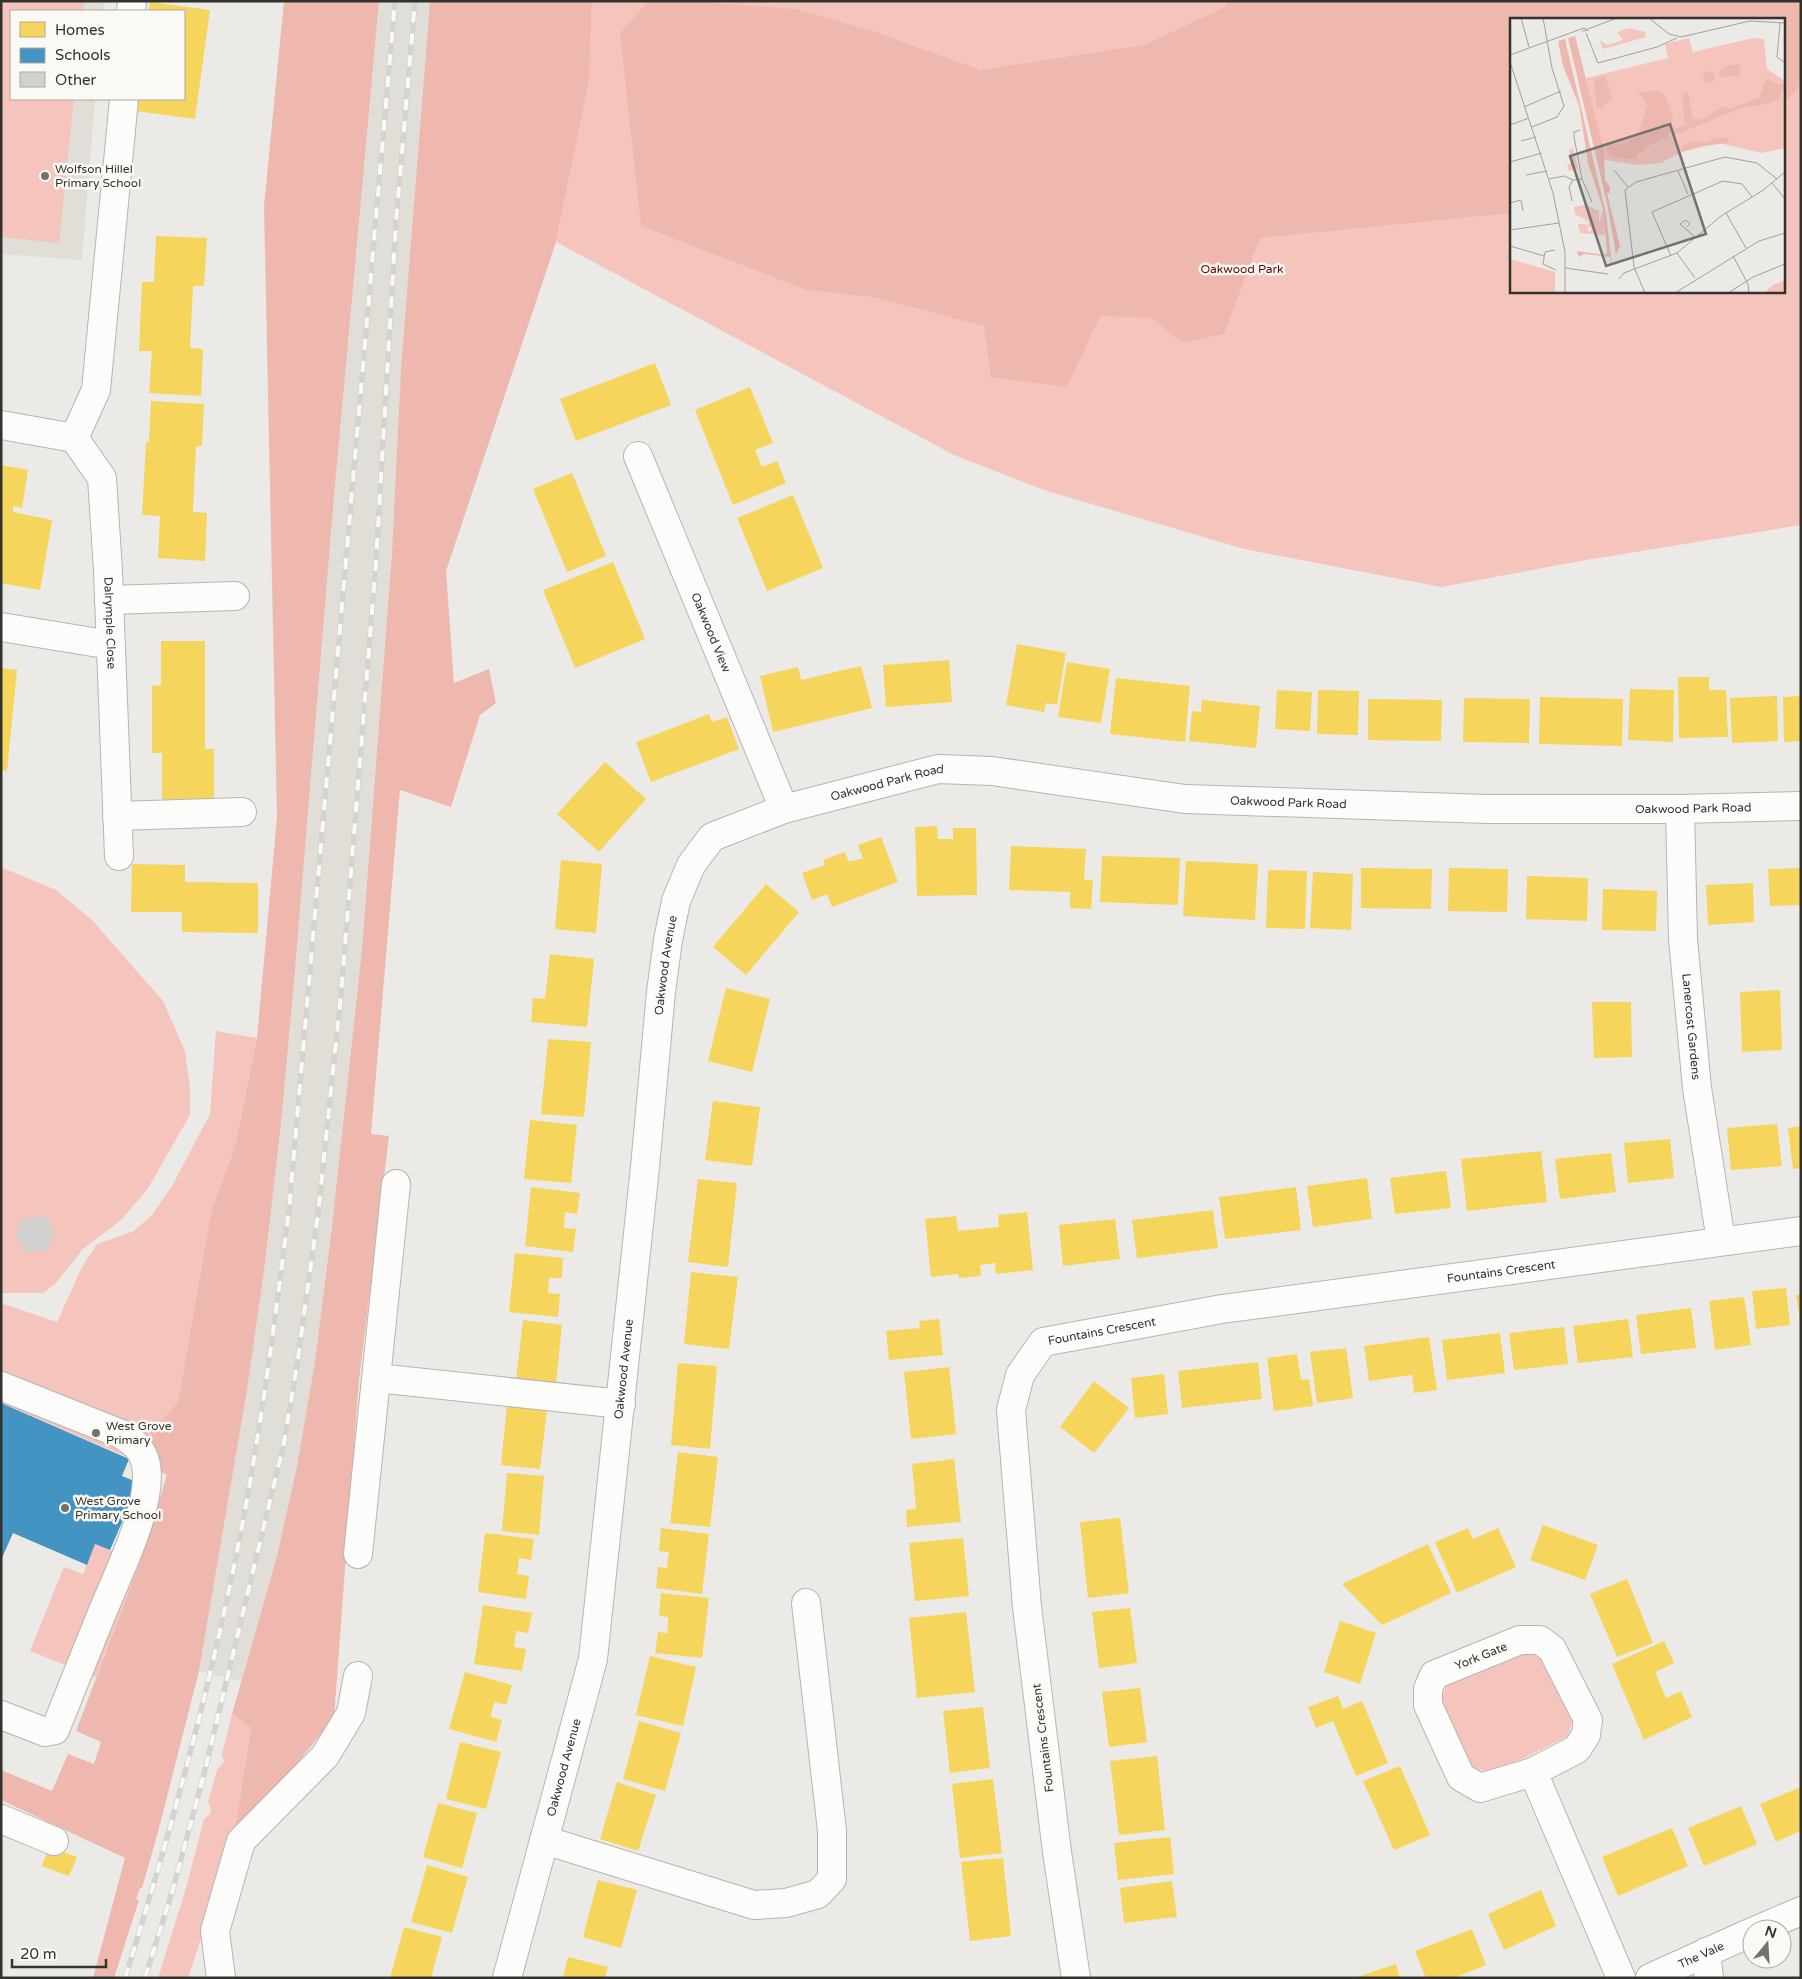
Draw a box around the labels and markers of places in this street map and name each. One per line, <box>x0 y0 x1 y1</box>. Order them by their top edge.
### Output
place label: Wolfson Hillel Primary School <box>55 162 141 190</box>
marker: Wolfson Hillel Primary School <box>39 170 51 182</box>
place label: West Grove Primary <box>106 1419 172 1447</box>
marker: West Grove Primary <box>90 1427 102 1439</box>
place label: West Grove Primary School <box>75 1494 161 1522</box>
marker: West Grove Primary School <box>59 1502 71 1514</box>

